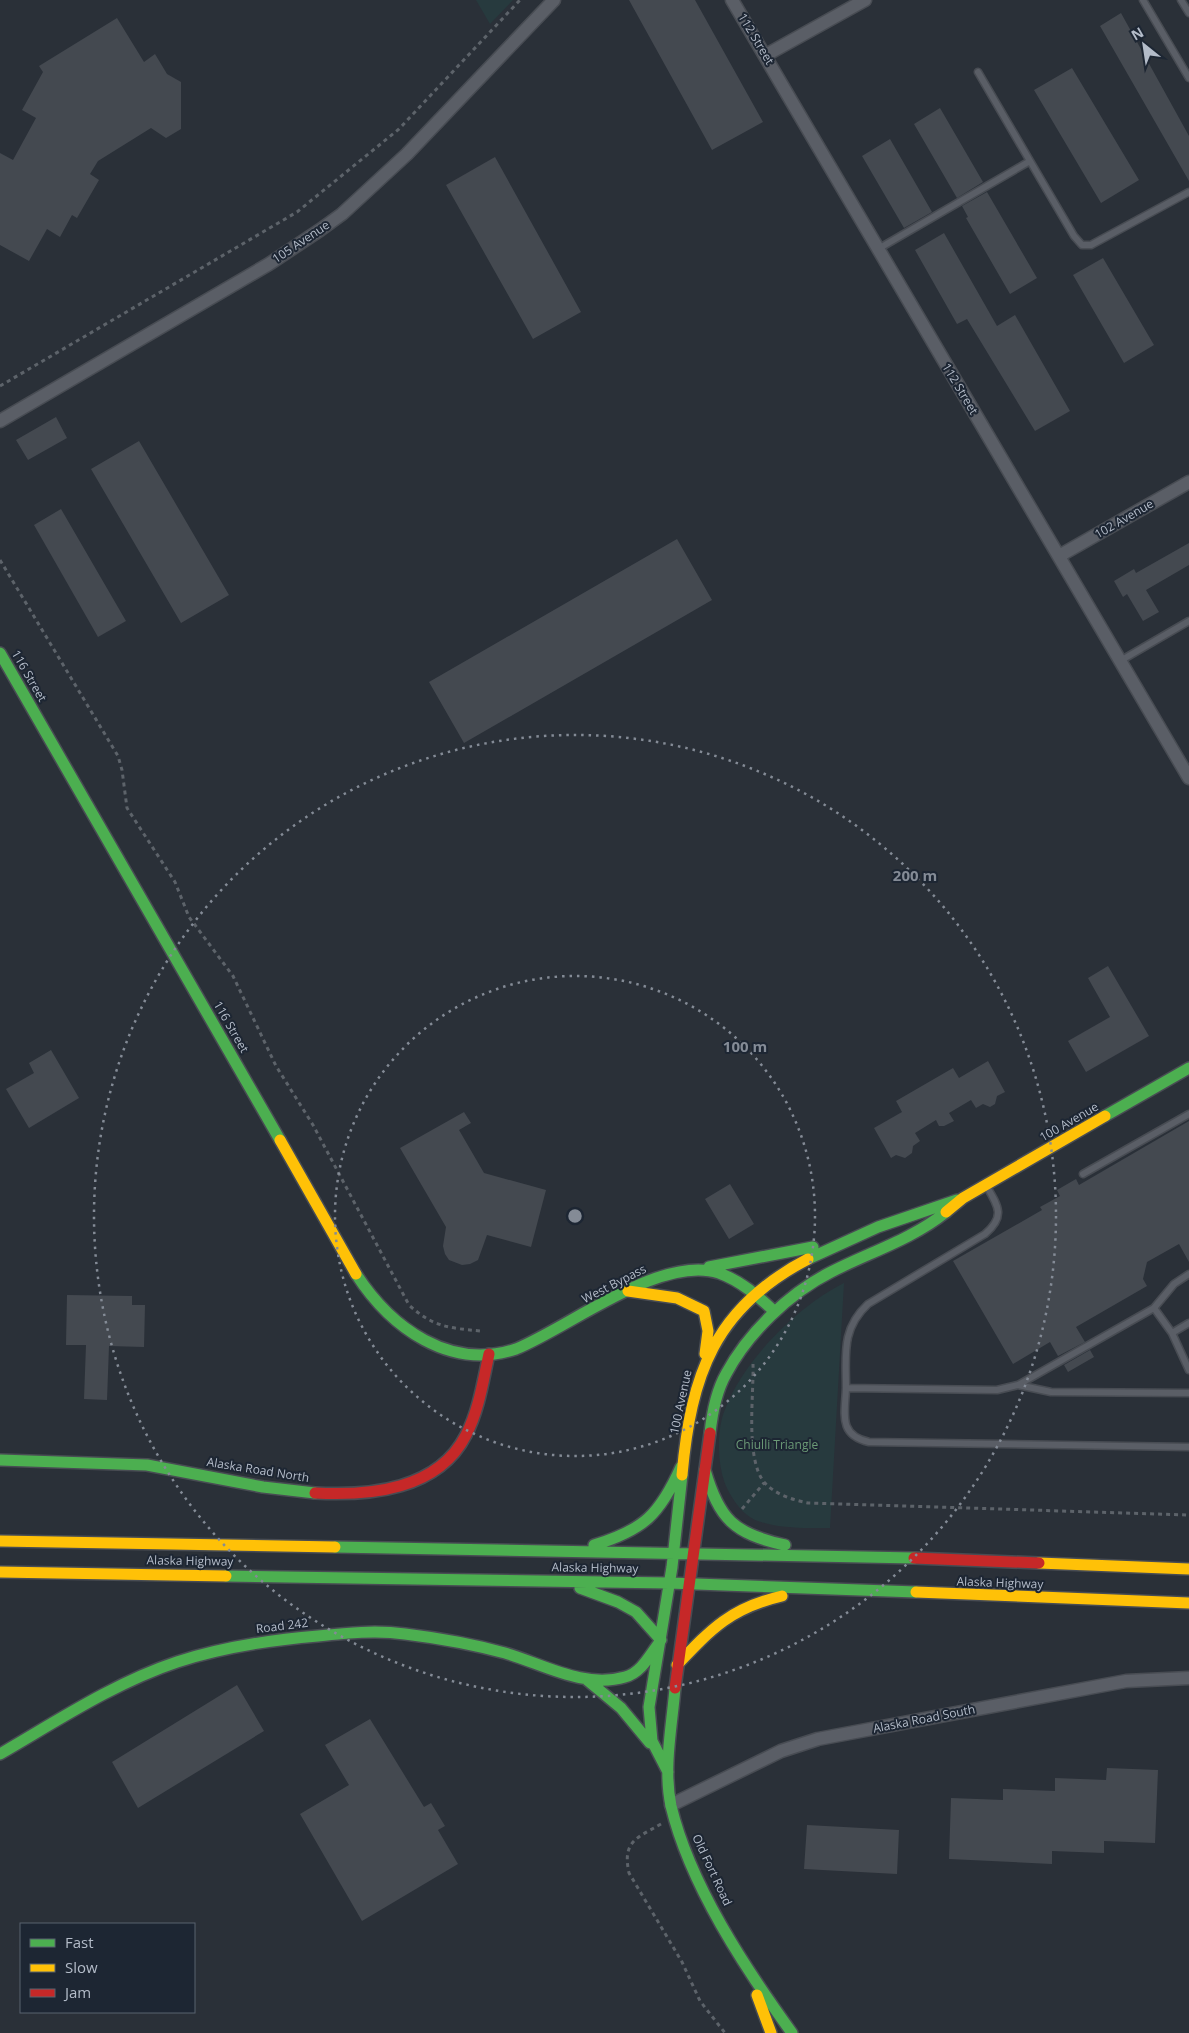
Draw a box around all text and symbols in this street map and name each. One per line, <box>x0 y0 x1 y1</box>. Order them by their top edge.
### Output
street label: 112 Street <box>734 10 778 68</box>
north arrow <box>1119 20 1169 70</box>
text: N <box>1128 22 1147 44</box>
street label: 105 Avenue <box>269 216 333 267</box>
street label: 112 Street <box>938 360 982 418</box>
street label: 102 Avenue <box>1091 495 1157 542</box>
street label: 116 Street <box>8 647 51 705</box>
text: 200 m <box>893 865 937 885</box>
street label: 116 Street <box>210 998 253 1056</box>
text: 100 m <box>723 1036 767 1056</box>
street label: 100 Avenue <box>1036 1098 1102 1145</box>
centre of rings <box>566 1207 584 1225</box>
street label: West Bypass <box>579 1260 649 1307</box>
street label: 100 Avenue <box>665 1368 696 1436</box>
park label: Chiulli Triangle <box>736 1436 818 1453</box>
street label: Alaska Road North <box>206 1453 311 1486</box>
street label: Alaska Highway <box>146 1551 235 1570</box>
street label: Alaska Highway <box>551 1558 640 1577</box>
street label: Alaska Highway <box>956 1572 1045 1593</box>
street label: Road 242 <box>255 1614 309 1637</box>
street label: Alaska Road South <box>871 1700 976 1737</box>
street label: Old Fort Road <box>688 1831 736 1908</box>
legend <box>20 1923 195 2013</box>
text: Fast <box>65 1932 94 1952</box>
text: Slow <box>65 1957 98 1977</box>
text: Jam <box>63 1982 91 2002</box>

